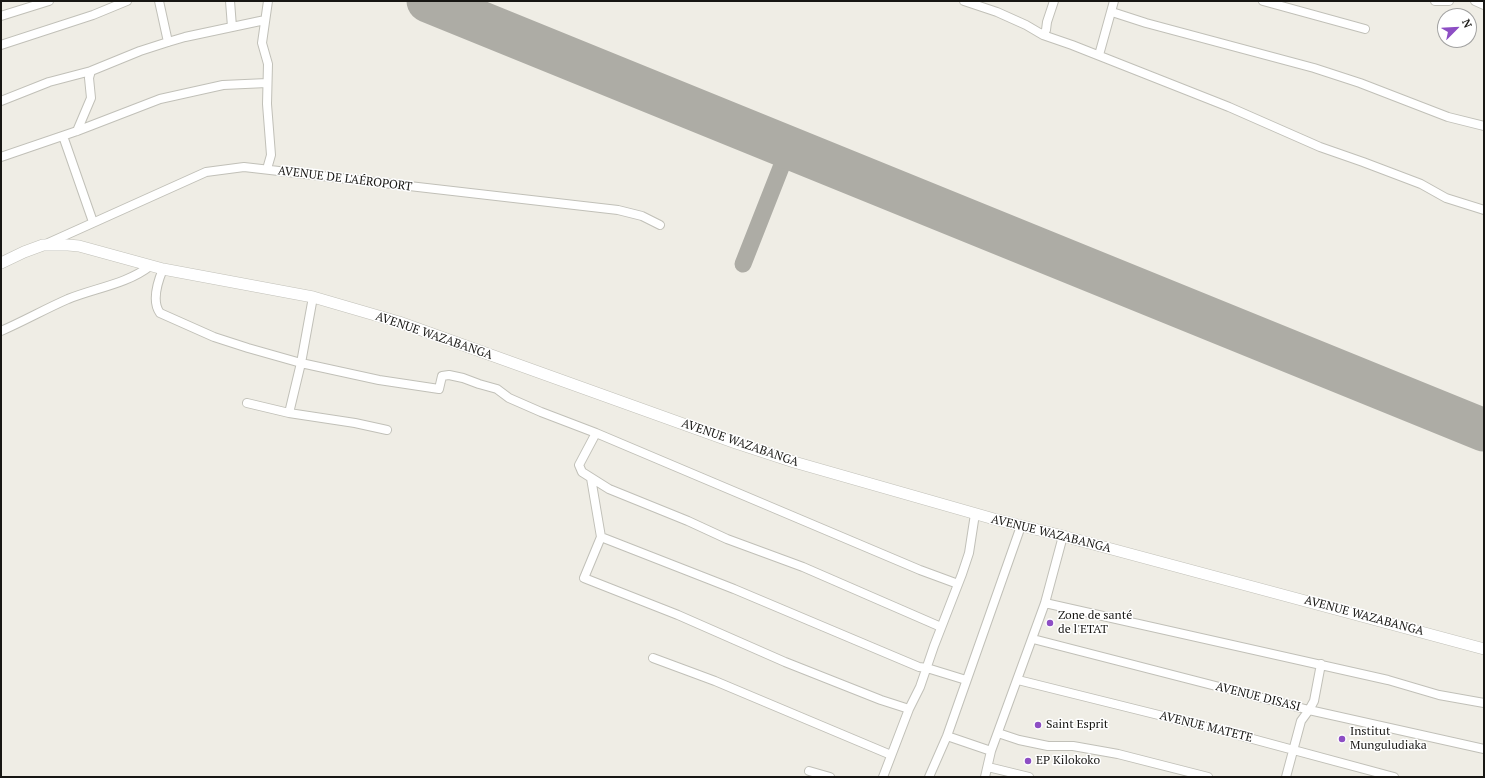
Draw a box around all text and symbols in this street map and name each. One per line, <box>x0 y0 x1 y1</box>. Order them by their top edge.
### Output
north arrow <box>1437 8 1477 48</box>
text: N <box>1459 17 1475 30</box>
street label: AVENUE DE L'AÉROPORT <box>277 164 413 194</box>
street label: AVENUE WAZABANGA <box>373 309 495 363</box>
street label: AVENUE WAZABANGA <box>679 416 801 470</box>
street label: AVENUE WAZABANGA <box>990 512 1112 556</box>
street label: AVENUE WAZABANGA <box>1303 593 1425 639</box>
place label: Zone de santé de l'ETAT <box>1058 609 1132 637</box>
marker: Zone de santé de l'ETAT <box>1045 618 1055 628</box>
street label: AVENUE DISASI <box>1214 680 1302 714</box>
street label: AVENUE MATETE <box>1158 708 1254 746</box>
place label: Saint Esprit <box>1046 718 1108 732</box>
marker: Saint Esprit <box>1033 720 1043 730</box>
place label: Institut Munguludiaka <box>1350 725 1427 753</box>
marker: Institut Munguludiaka <box>1337 734 1347 744</box>
place label: EP Kilokoko <box>1036 754 1100 768</box>
marker: EP Kilokoko <box>1023 756 1033 766</box>

